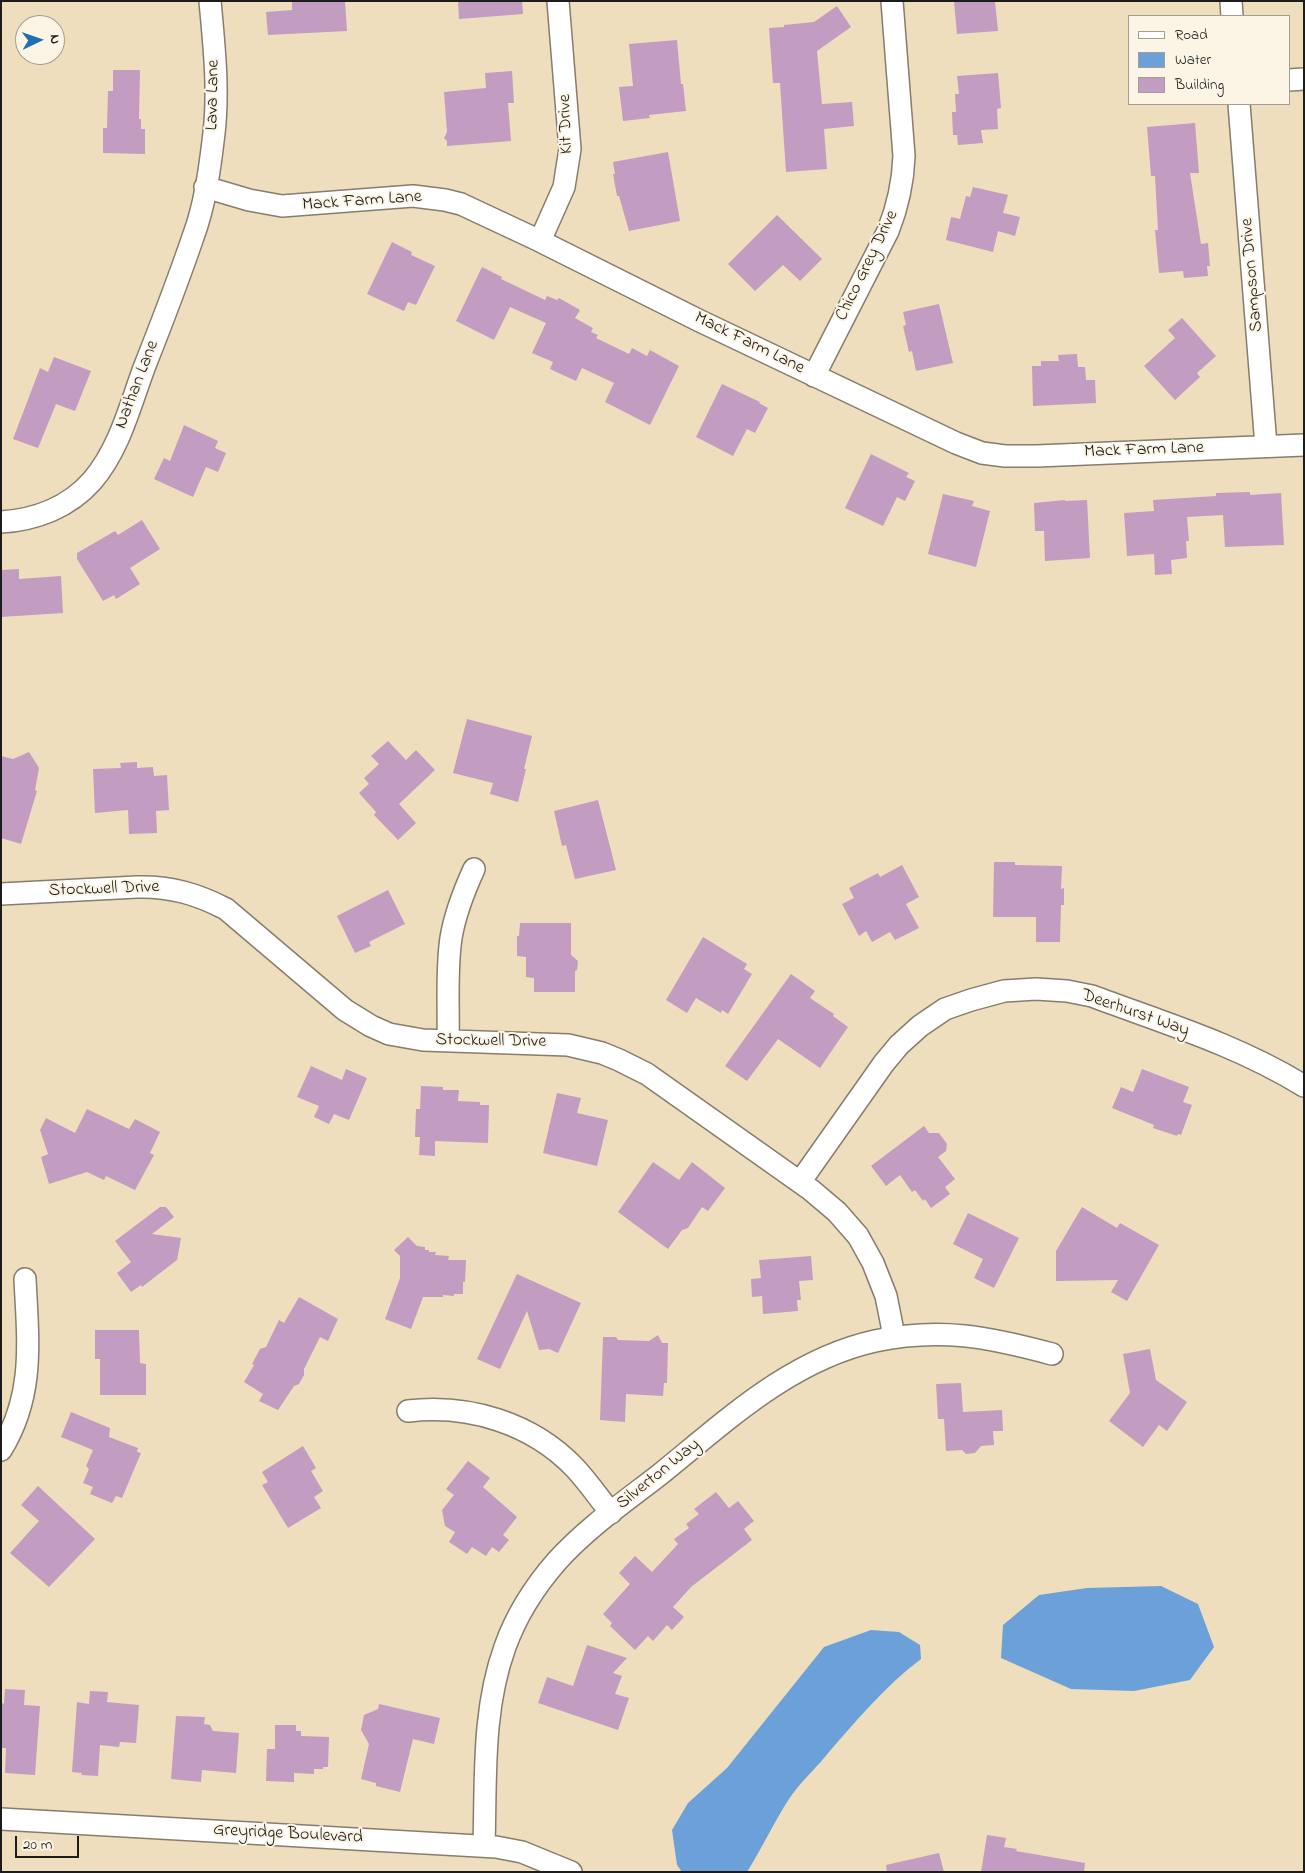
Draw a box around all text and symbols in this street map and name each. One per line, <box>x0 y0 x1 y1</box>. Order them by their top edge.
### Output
north arrow <box>15 15 65 65</box>
legend <box>1128 15 1290 105</box>
text: Road <box>1175 24 1208 46</box>
text: N <box>44 34 65 45</box>
text: Water <box>1175 49 1211 71</box>
street label: Lava Lane <box>203 59 225 131</box>
text: Building <box>1175 74 1224 96</box>
street label: Kit Drive <box>555 94 579 154</box>
street label: Mack Farm Lane <box>302 187 422 217</box>
street label: Chico Grey Drive <box>832 207 904 325</box>
street label: Sampson Drive <box>1237 217 1269 333</box>
street label: Mack Farm Lane <box>690 308 808 380</box>
street label: Nathan Lane <box>111 338 165 432</box>
street label: Mack Farm Lane <box>1084 438 1204 464</box>
street label: Stockwell Drive <box>48 877 160 903</box>
street label: Deerhurst Way <box>1078 985 1192 1043</box>
street label: Stockwell Drive <box>435 1030 547 1054</box>
street label: Silverton Way <box>613 1435 705 1515</box>
street label: Greyridge Boulevard <box>213 1820 363 1850</box>
scale bar <box>18 1826 81 1858</box>
text: 20 m <box>23 1834 52 1856</box>

